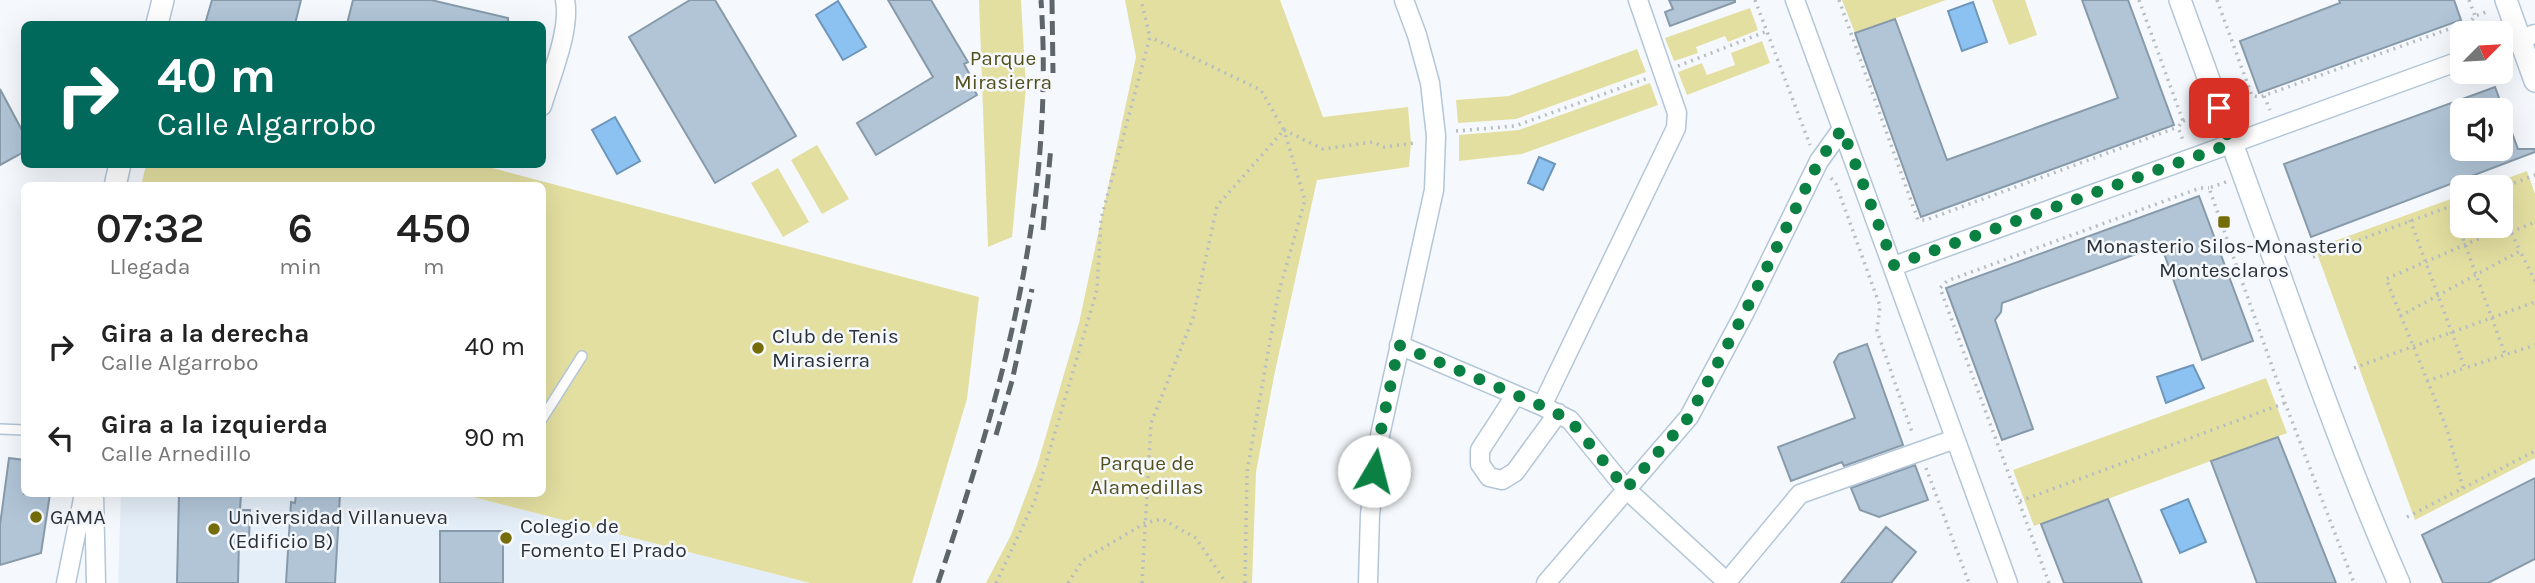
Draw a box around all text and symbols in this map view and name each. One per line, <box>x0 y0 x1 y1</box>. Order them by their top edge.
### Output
north arrow <box>2450 21 2513 84</box>
map controls <box>2450 21 2513 238</box>
park label: Parque Mirasierra <box>954 46 1052 94</box>
text: 40 m <box>157 47 276 104</box>
icon: right <box>42 49 133 140</box>
pin <box>2189 78 2249 138</box>
icon: arrive <box>2200 89 2238 127</box>
button: sound <box>2450 98 2513 161</box>
text: Calle Algarrobo <box>157 106 376 143</box>
button: search <box>2450 175 2513 238</box>
text: 07:32 <box>96 203 204 253</box>
text: 6 <box>288 203 313 253</box>
text: 450 <box>396 203 471 253</box>
marker: Monasterio Silos-Monasterio Montesclaros <box>2216 214 2232 230</box>
place label: Monasterio Silos-Monasterio Montesclaros <box>2086 234 2362 282</box>
text: Llegada <box>110 253 191 280</box>
text: min <box>279 253 321 280</box>
text: m <box>423 253 444 280</box>
text: Gira a la derecha <box>101 318 310 349</box>
place label: Club de Tenis Mirasierra <box>772 324 899 372</box>
icon: right <box>42 328 80 366</box>
text: 40 m <box>465 331 525 362</box>
marker: Club de Tenis Mirasierra <box>750 340 766 356</box>
text: Calle Algarrobo <box>101 349 259 376</box>
text: Gira a la izquierda <box>101 409 328 440</box>
icon: left <box>42 419 80 457</box>
text: 90 m <box>464 422 525 453</box>
position arrow <box>1337 434 1411 508</box>
text: Calle Arnedillo <box>101 440 251 467</box>
park label: Parque de Alamedillas <box>1091 451 1204 499</box>
place label: GAMA <box>50 505 105 529</box>
place label: Universidad Villanueva (Edificio B) <box>228 505 448 553</box>
marker: GAMA <box>28 509 44 525</box>
place label: Colegio de Fomento El Prado <box>520 514 687 562</box>
marker: Universidad Villanueva (Edificio B) <box>206 521 222 537</box>
marker: Colegio de Fomento El Prado <box>498 530 514 546</box>

